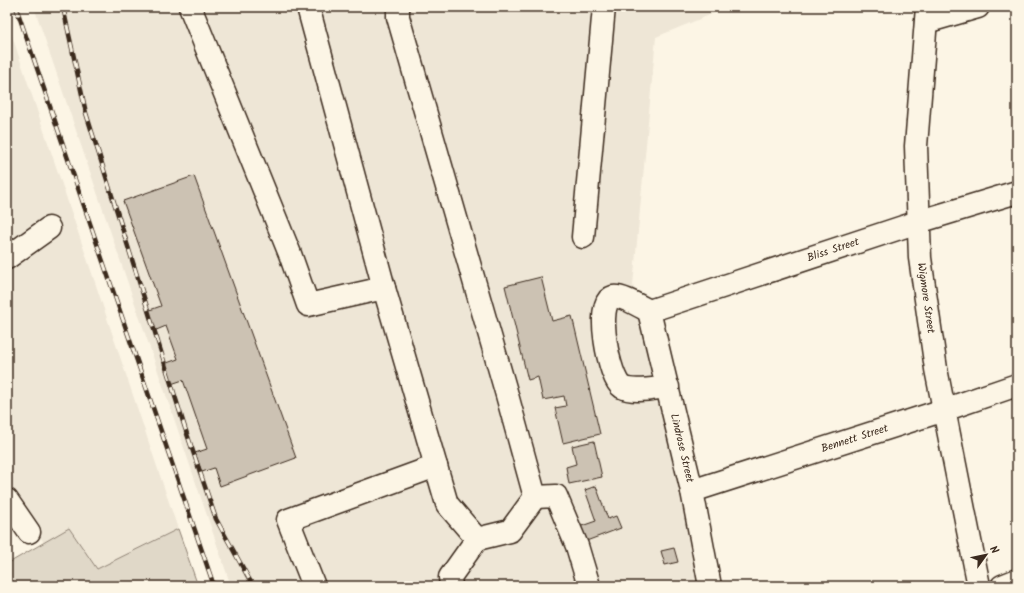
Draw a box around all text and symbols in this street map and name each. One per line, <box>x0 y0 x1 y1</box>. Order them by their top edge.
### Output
street label: Bliss Street <box>805 233 862 267</box>
street label: Wigmore Street <box>912 262 940 335</box>
street label: Lindrose Street <box>665 412 699 485</box>
street label: Bennett Street <box>819 419 891 458</box>
north arrow <box>966 535 1006 575</box>
text: N <box>984 542 1003 558</box>

